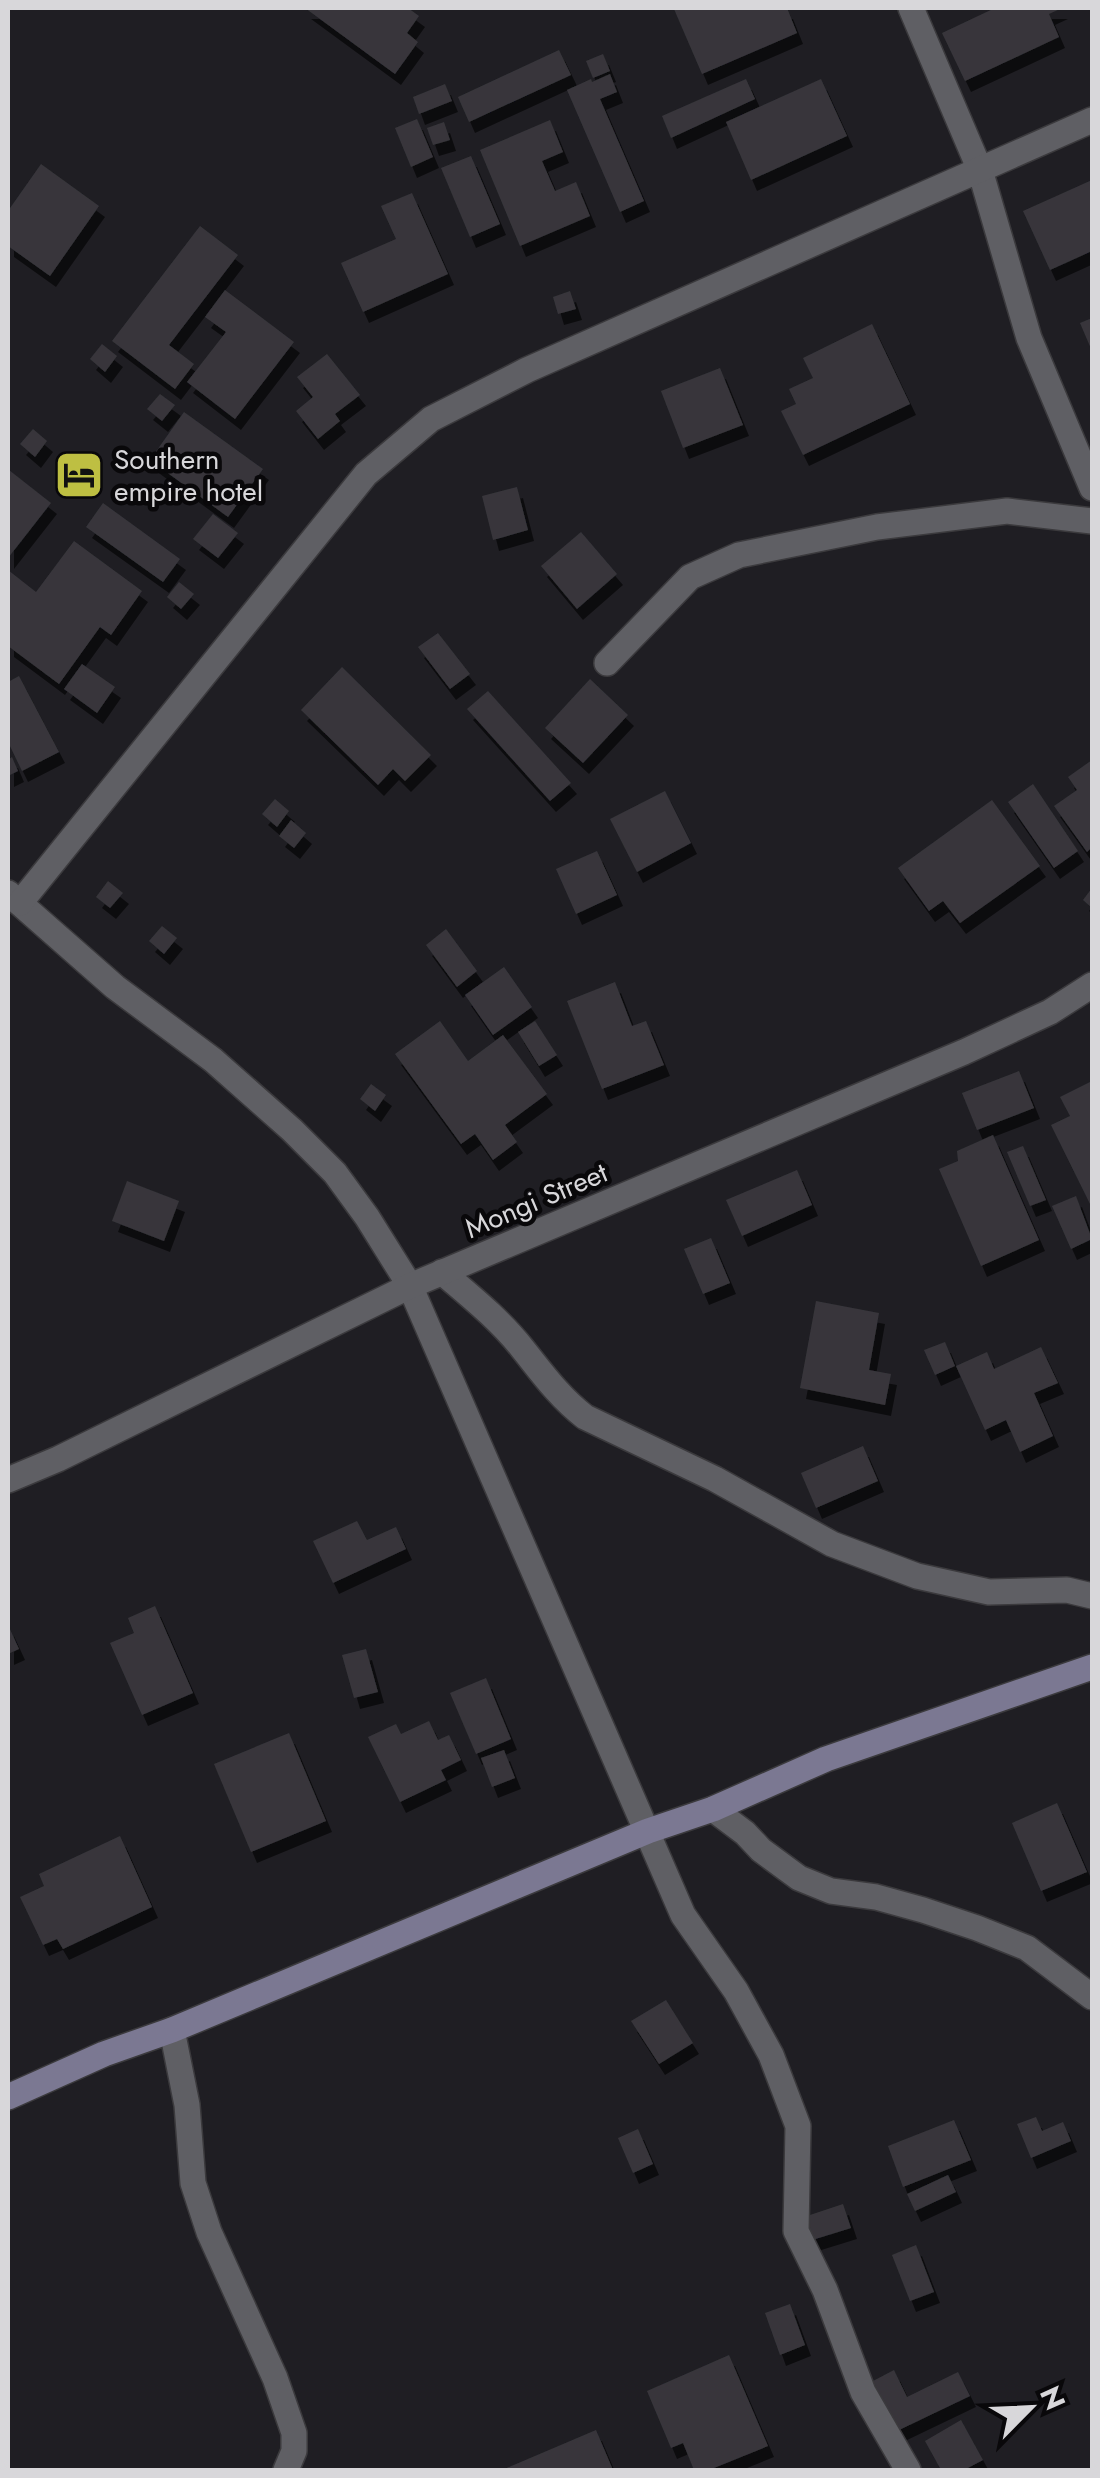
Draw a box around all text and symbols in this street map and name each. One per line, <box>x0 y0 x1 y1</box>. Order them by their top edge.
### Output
place label: Southern empire hotel <box>114 439 263 512</box>
hotel icon: Southern empire hotel <box>53 449 105 501</box>
street label: Mongi Street <box>459 1152 614 1249</box>
north arrow <box>980 2358 1080 2458</box>
text: N <box>1029 2380 1076 2417</box>

